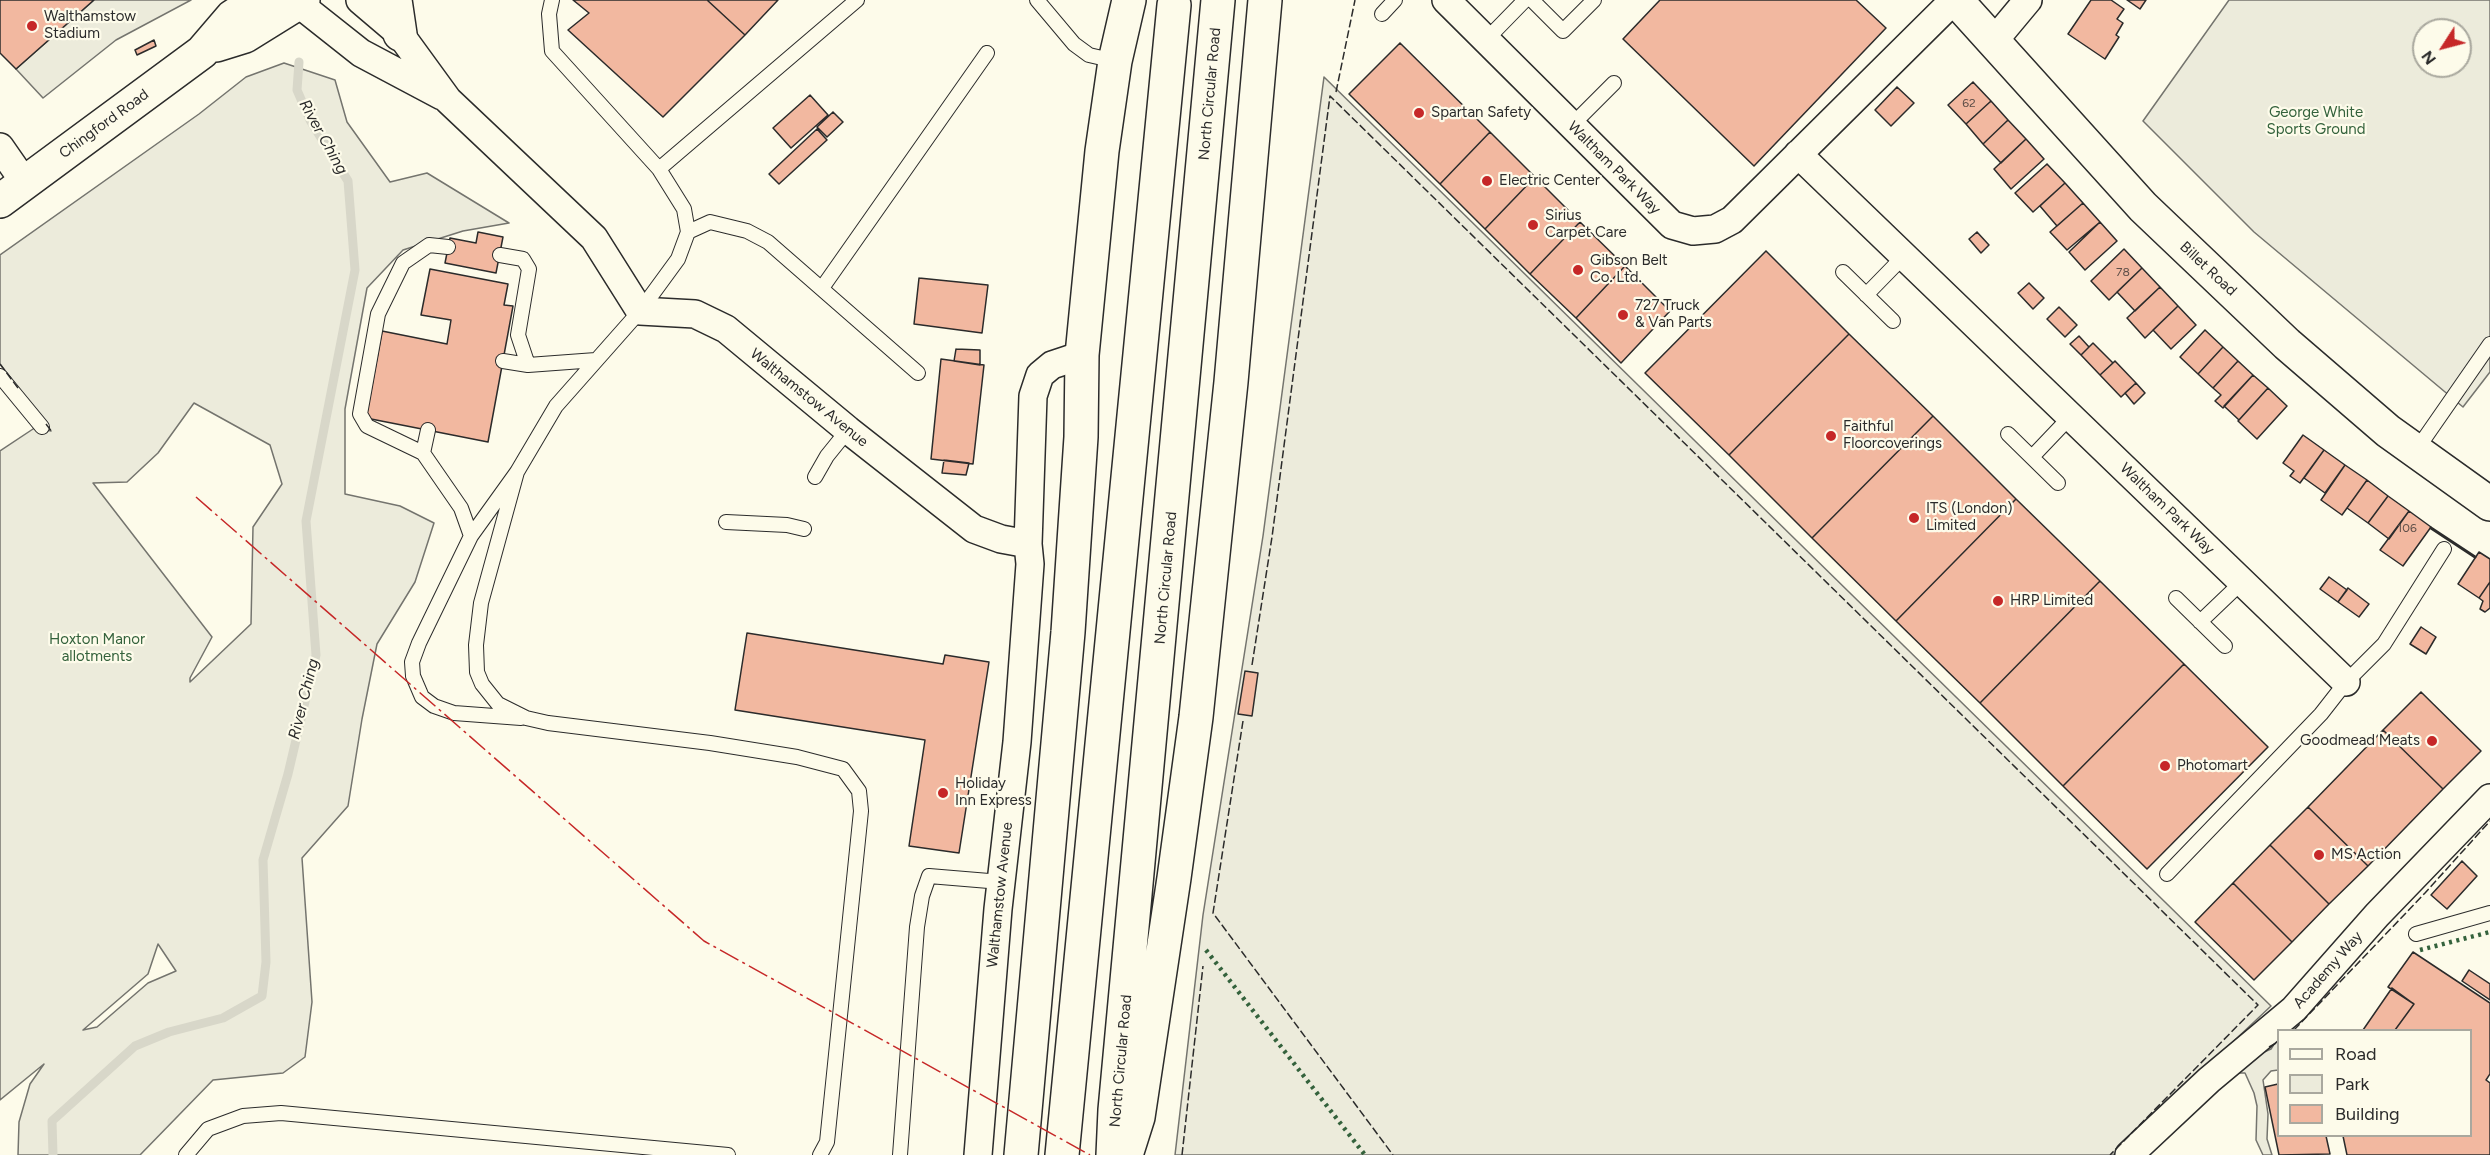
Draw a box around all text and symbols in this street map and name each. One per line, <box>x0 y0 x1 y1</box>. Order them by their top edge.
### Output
place label: Walthamstow Stadium <box>44 8 136 43</box>
north arrow <box>2412 18 2472 78</box>
marker: Walthamstow Stadium <box>25 19 39 33</box>
street label: North Circular Road <box>1195 27 1225 161</box>
text: N <box>2417 47 2440 68</box>
street label: Chingford Road <box>56 86 152 162</box>
water label: River Ching <box>295 96 351 178</box>
house number: 62 <box>1962 96 1976 110</box>
place label: Spartan Safety <box>1431 104 1531 122</box>
park label: George White Sports Ground <box>2267 104 2365 139</box>
marker: Spartan Safety <box>1412 106 1426 120</box>
street label: Waltham Park Way <box>1564 118 1664 218</box>
place label: Electric Center <box>1499 172 1600 190</box>
marker: Electric Center <box>1480 174 1494 188</box>
place label: Sirius Carpet Care <box>1545 207 1627 242</box>
marker: Sirius Carpet Care <box>1526 218 1540 232</box>
street label: Billet Road <box>2176 238 2240 300</box>
place label: Gibson Belt Co. Ltd. <box>1590 252 1668 287</box>
marker: Gibson Belt Co. Ltd. <box>1571 263 1585 277</box>
house number: 78 <box>2116 265 2130 279</box>
place label: 727 Truck & Van Parts <box>1635 297 1712 332</box>
marker: 727 Truck & Van Parts <box>1616 308 1630 322</box>
street label: Walthamstow Avenue <box>746 345 872 451</box>
place label: Faithful Floorcoverings <box>1843 418 1942 453</box>
marker: Faithful Floorcoverings <box>1824 429 1838 443</box>
street label: Waltham Park Way <box>2116 459 2218 559</box>
place label: ITS (London) Limited <box>1926 500 2013 535</box>
street label: North Circular Road <box>1151 511 1181 645</box>
marker: ITS (London) Limited <box>1907 511 1921 525</box>
house number: 106 <box>2397 521 2417 535</box>
place label: HRP Limited <box>2010 592 2093 610</box>
marker: HRP Limited <box>1991 594 2005 608</box>
park label: Hoxton Manor allotments <box>49 631 145 666</box>
water label: River Ching <box>285 657 323 741</box>
place label: Goodmead Meats <box>2300 732 2420 750</box>
marker: Goodmead Meats <box>2425 734 2439 748</box>
place label: Photomart <box>2177 757 2248 775</box>
marker: Photomart <box>2158 759 2172 773</box>
place label: Holiday Inn Express <box>955 775 1032 810</box>
marker: Holiday Inn Express <box>936 786 950 800</box>
street label: Walthamstow Avenue <box>983 821 1017 969</box>
place label: MS Action <box>2331 846 2401 864</box>
marker: MS Action <box>2312 848 2326 862</box>
street label: Academy Way <box>2290 928 2366 1012</box>
street label: North Circular Road <box>1106 994 1136 1128</box>
legend <box>2277 1029 2472 1137</box>
text: Road <box>2335 1043 2376 1065</box>
text: Park <box>2335 1073 2369 1095</box>
text: Building <box>2335 1103 2400 1125</box>

